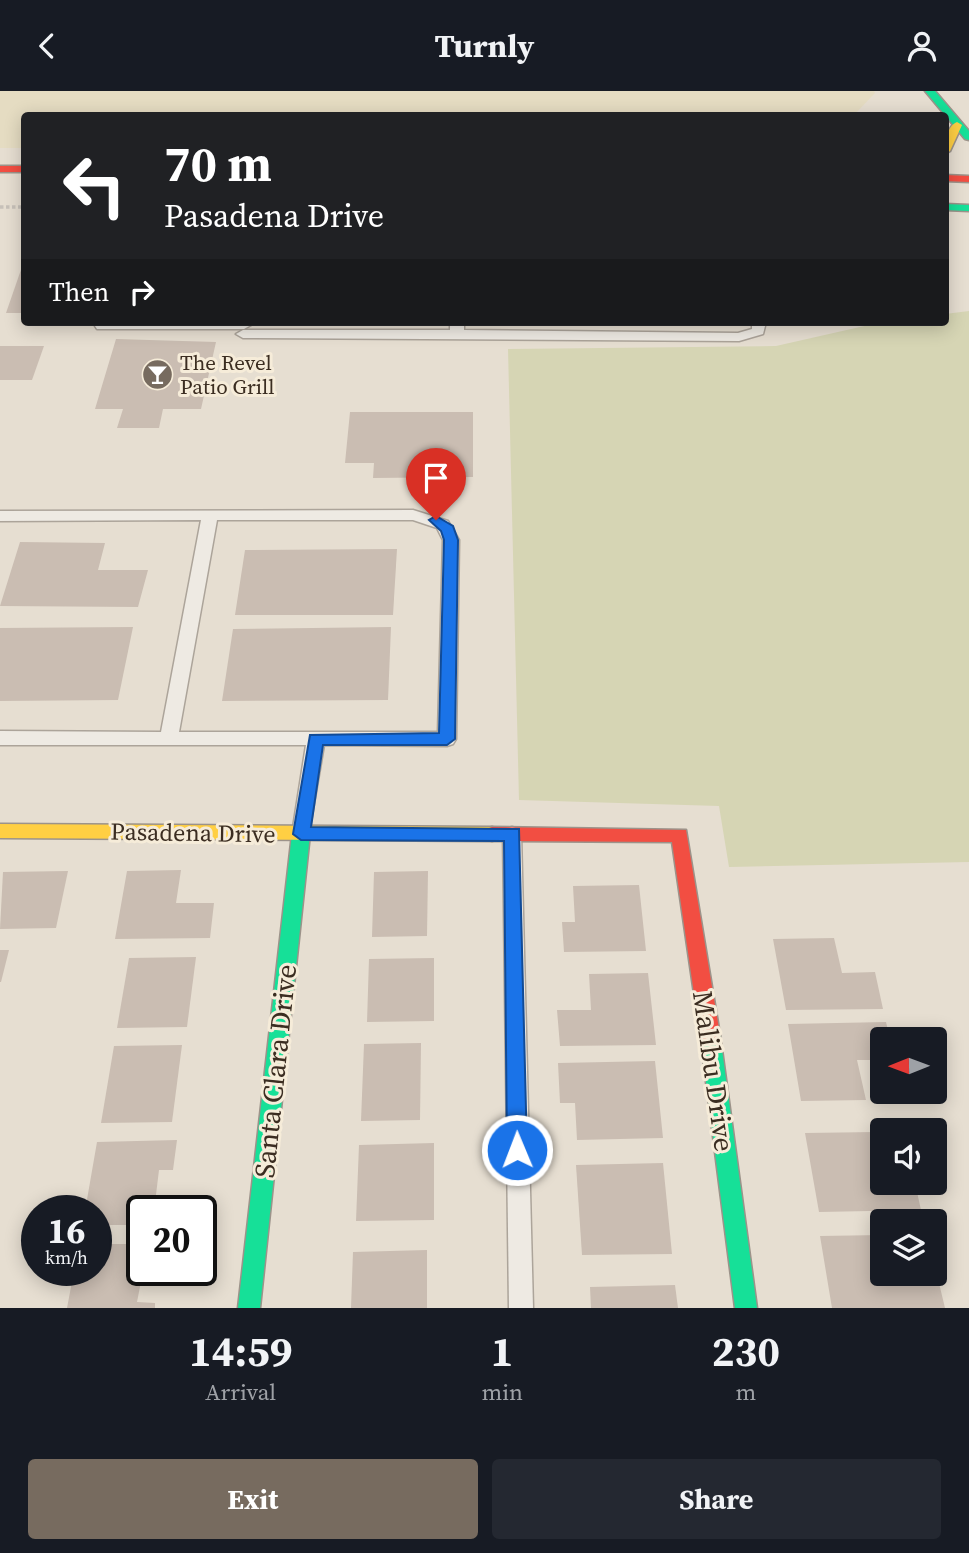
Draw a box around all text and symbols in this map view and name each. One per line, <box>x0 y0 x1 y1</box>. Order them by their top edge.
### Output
text: Turnly <box>435 24 534 68</box>
icon: back <box>28 27 66 65</box>
icon: person <box>903 27 941 65</box>
text: 70 m <box>164 130 272 197</box>
icon: left <box>49 140 140 231</box>
text: Pasadena Drive <box>164 194 384 238</box>
icon: right <box>123 273 161 311</box>
text: Then <box>49 274 109 310</box>
place label: The Revel Patio Grill <box>180 348 275 401</box>
bar icon: The Revel Patio Grill <box>140 358 174 392</box>
pin <box>406 448 466 520</box>
icon: arrive <box>417 459 455 497</box>
street label: Pasadena Drive <box>110 815 276 850</box>
street label: Santa Clara Drive <box>245 962 305 1180</box>
street label: Malibu Drive <box>684 988 744 1154</box>
north arrow <box>870 1027 947 1104</box>
map controls <box>870 1027 947 1286</box>
position arrow <box>480 1113 554 1187</box>
button: sound <box>870 1118 947 1195</box>
speed limit sign: 20 <box>126 1195 217 1286</box>
text: 16 <box>48 1207 85 1255</box>
button: layers <box>870 1209 947 1286</box>
text: km/h <box>45 1245 88 1270</box>
text: 14:59 <box>189 1322 293 1380</box>
text: 1 <box>491 1322 514 1380</box>
text: 230 <box>712 1322 780 1380</box>
text: Arrival <box>205 1376 276 1408</box>
text: min <box>481 1376 523 1408</box>
text: m <box>736 1376 756 1408</box>
button: Exit <box>28 1459 478 1539</box>
button: Share <box>492 1459 941 1539</box>

